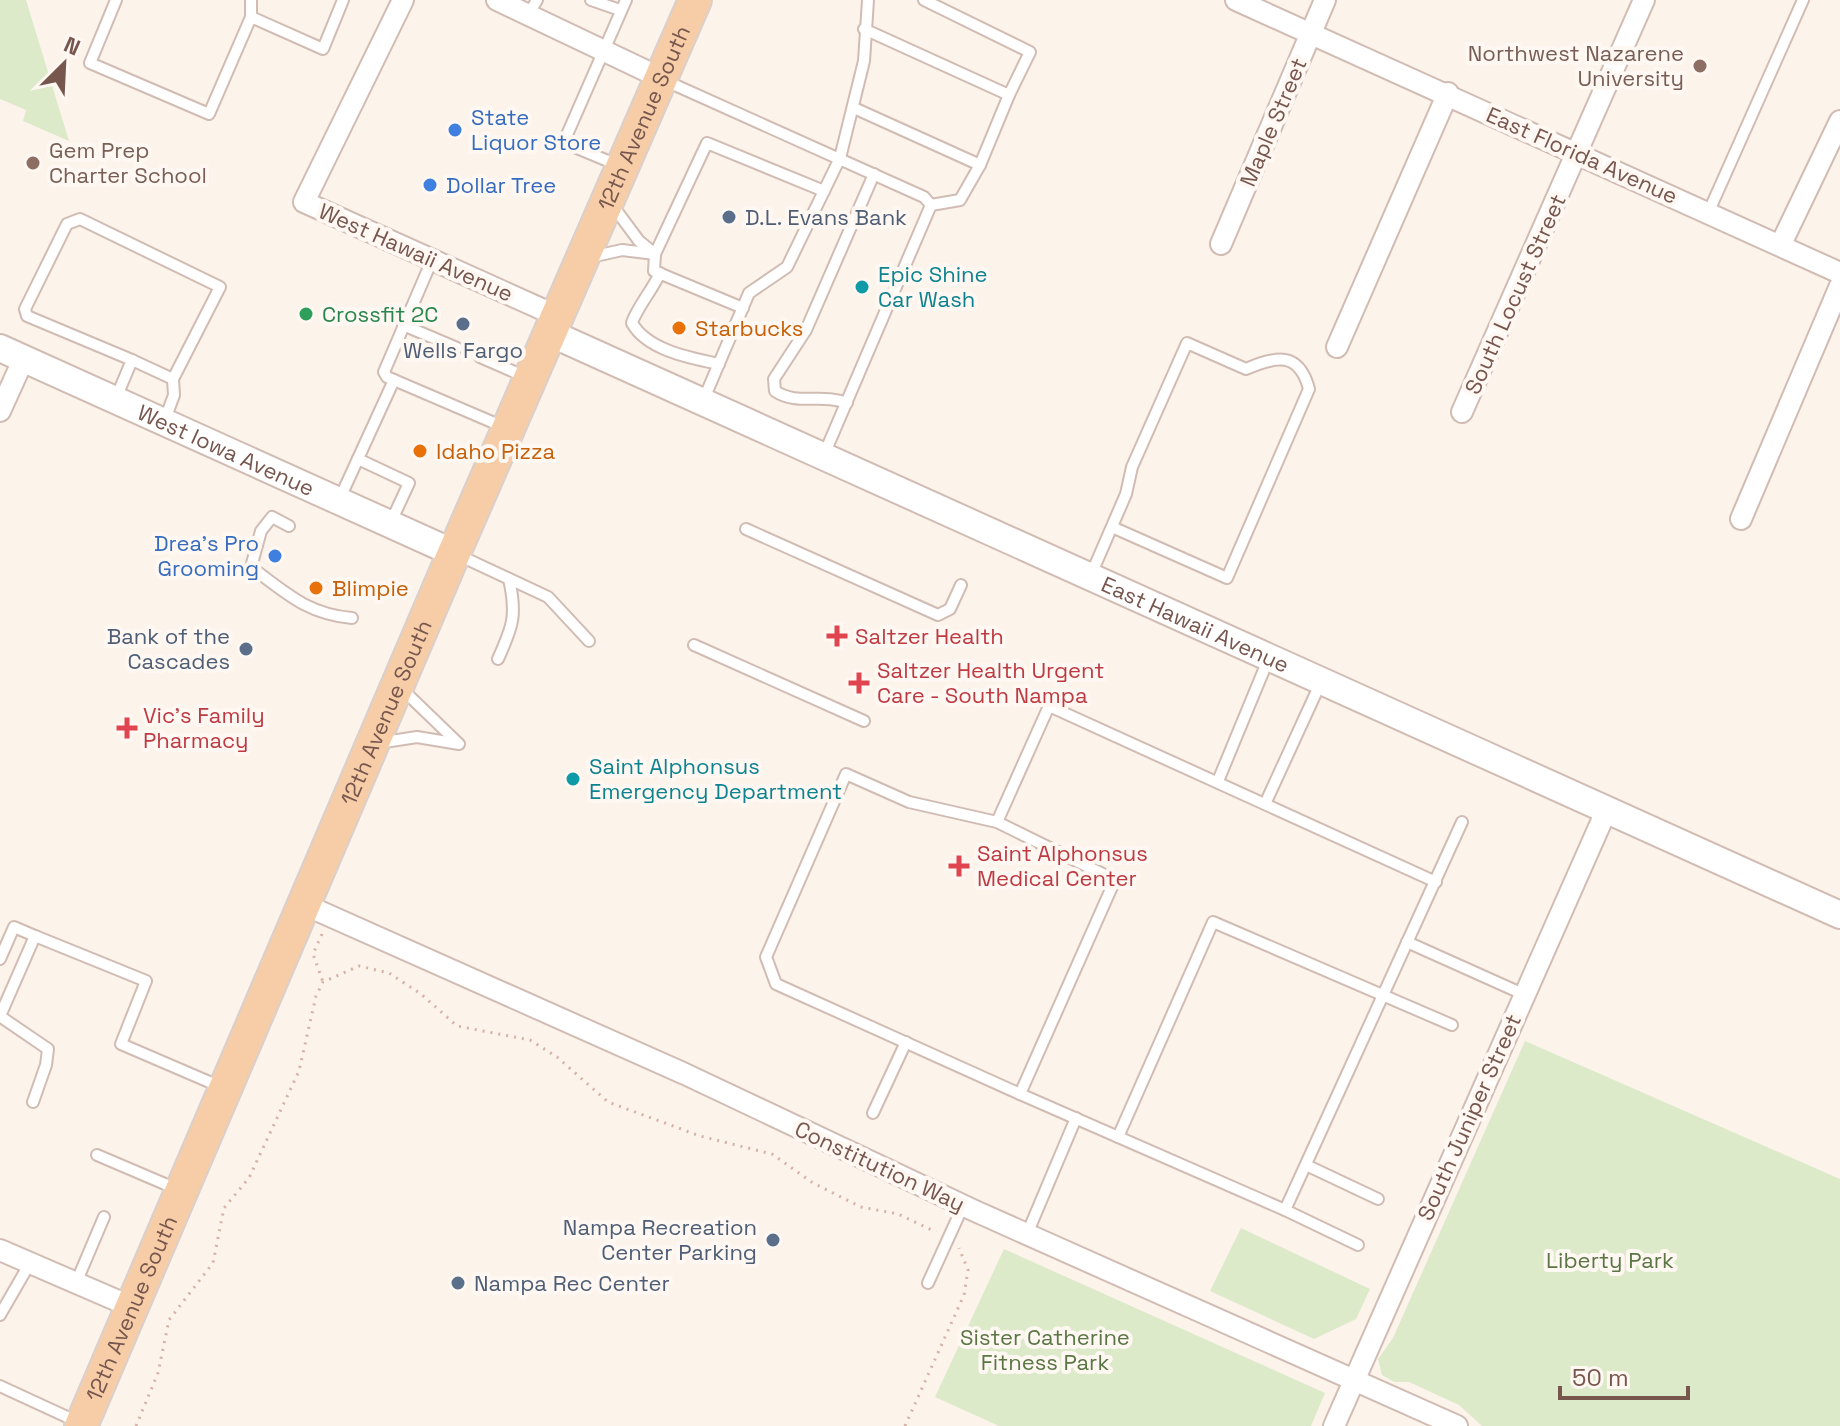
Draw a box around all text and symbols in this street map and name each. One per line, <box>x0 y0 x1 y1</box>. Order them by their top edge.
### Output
street label: 12th Avenue South <box>591 21 696 215</box>
north arrow <box>24 24 104 104</box>
text: N <box>60 30 85 62</box>
place label: Northwest Nazarene University <box>1468 39 1684 92</box>
street label: Maple Street <box>1233 53 1313 191</box>
marker: Northwest Nazarene University <box>1691 57 1709 75</box>
street label: East Florida Avenue <box>1482 100 1682 210</box>
place label: State Liquor Store <box>471 103 601 156</box>
marker: State Liquor Store <box>446 121 464 139</box>
place label: Gem Prep Charter School <box>49 136 207 189</box>
marker: Gem Prep Charter School <box>24 154 42 172</box>
place label: Dollar Tree <box>446 171 556 199</box>
marker: Dollar Tree <box>421 176 439 194</box>
street label: South Locust Street <box>1458 190 1572 398</box>
street label: West Hawaii Avenue <box>314 197 518 307</box>
place label: D.L. Evans Bank <box>745 203 907 231</box>
marker: D.L. Evans Bank <box>720 208 738 226</box>
place label: Epic Shine Car Wash <box>878 260 988 313</box>
marker: Epic Shine Car Wash <box>853 278 871 296</box>
place label: Crossfit 2C <box>322 300 438 328</box>
marker: Crossfit 2C <box>297 305 315 323</box>
place label: Starbucks <box>695 314 803 342</box>
marker: Wells Fargo <box>454 315 472 333</box>
marker: Starbucks <box>670 319 688 337</box>
place label: Wells Fargo <box>403 336 523 364</box>
street label: West Iowa Avenue <box>133 398 319 502</box>
place label: Idaho Pizza <box>436 437 555 465</box>
marker: Idaho Pizza <box>411 442 429 460</box>
place label: Drea's Pro Grooming <box>154 529 259 582</box>
marker: Drea's Pro Grooming <box>266 547 284 565</box>
street label: East Hawaii Avenue <box>1097 570 1294 679</box>
place label: Blimpie <box>332 574 409 602</box>
marker: Blimpie <box>307 579 325 597</box>
street label: 12th Avenue South <box>334 615 438 809</box>
place label: Bank of the Cascades <box>107 622 230 675</box>
place label: Saltzer Health <box>855 622 1004 650</box>
marker: Saltzer Health <box>826 625 848 647</box>
marker: Bank of the Cascades <box>237 640 255 658</box>
place label: Saltzer Health Urgent Care - South Nampa <box>877 656 1104 709</box>
marker: Saltzer Health Urgent Care - South Nampa <box>848 672 870 694</box>
place label: Vic's Family Pharmacy <box>143 701 265 754</box>
marker: Vic's Family Pharmacy <box>118 719 136 737</box>
place label: Saint Alphonsus Emergency Department <box>589 752 842 805</box>
marker: Saint Alphonsus Emergency Department <box>564 770 582 788</box>
place label: Saint Alphonsus Medical Center <box>977 839 1148 892</box>
marker: Saint Alphonsus Medical Center <box>948 855 970 877</box>
street label: South Juniper Street <box>1411 1009 1527 1225</box>
street label: Constitution Way <box>790 1114 970 1218</box>
street label: 12th Avenue South <box>79 1211 183 1405</box>
place label: Nampa Recreation Center Parking <box>563 1213 757 1266</box>
marker: Nampa Recreation Center Parking <box>764 1231 782 1249</box>
park label: Liberty Park <box>1546 1246 1674 1274</box>
place label: Nampa Rec Center <box>474 1269 670 1297</box>
marker: Nampa Rec Center <box>449 1274 467 1292</box>
park label: Sister Catherine Fitness Park <box>960 1323 1130 1376</box>
scale bar <box>1560 1350 1688 1400</box>
text: 50 m <box>1572 1362 1629 1393</box>

